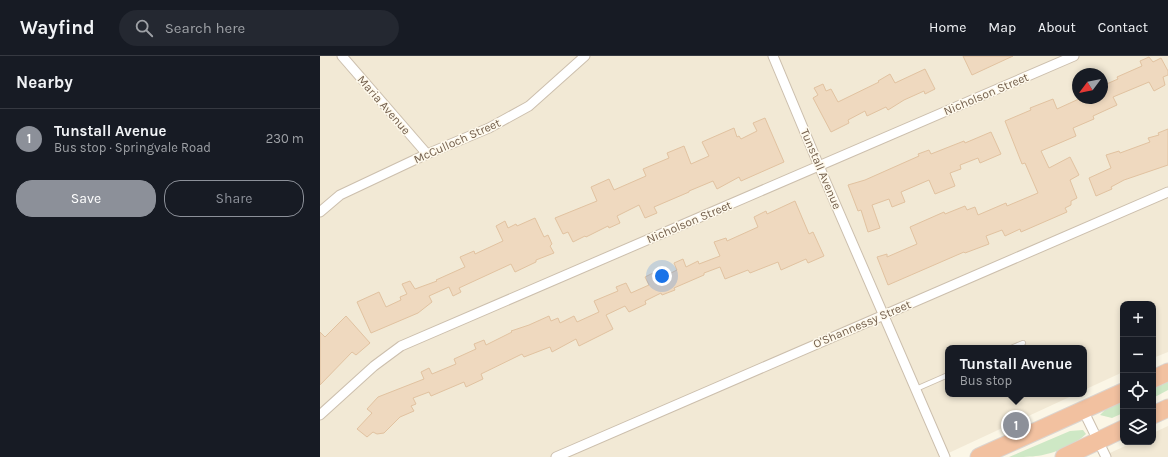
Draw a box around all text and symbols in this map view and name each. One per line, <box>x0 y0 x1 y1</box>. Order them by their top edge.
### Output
search box <box>119 10 399 46</box>
text: Wayfind <box>20 17 95 39</box>
icon: search <box>133 17 155 39</box>
text: Search here <box>165 19 245 37</box>
text: Home <box>929 19 966 36</box>
text: Map <box>988 19 1016 36</box>
text: About <box>1038 19 1076 36</box>
text: Contact <box>1098 19 1148 36</box>
north arrow <box>1072 68 1108 104</box>
street label: Nicholson Street <box>941 70 1031 118</box>
text: Nearby <box>16 72 73 92</box>
street label: Maria Avenue <box>355 73 413 137</box>
street label: McCulloch Street <box>411 115 503 166</box>
text: Tunstall Avenue <box>54 122 167 140</box>
street label: Tunstall Avenue <box>798 127 844 211</box>
text: 1 <box>27 131 31 146</box>
text: 230 m <box>266 131 304 146</box>
text: Bus stop · Springvale Road <box>54 140 211 155</box>
button: Save <box>16 180 156 217</box>
button: Share <box>164 180 304 217</box>
street label: Nicholson Street <box>644 198 734 246</box>
your location <box>652 266 672 286</box>
street label: O'Shannessy Street <box>811 297 913 351</box>
map controls <box>1120 301 1156 445</box>
button: + <box>1120 301 1156 337</box>
button: − <box>1120 337 1156 373</box>
popup <box>945 345 1087 397</box>
text: Tunstall Avenue <box>960 355 1072 373</box>
text: Bus stop <box>960 373 1012 388</box>
button: locate <box>1120 373 1156 409</box>
button: layers <box>1120 409 1156 445</box>
pin: 1 <box>1003 410 1029 440</box>

